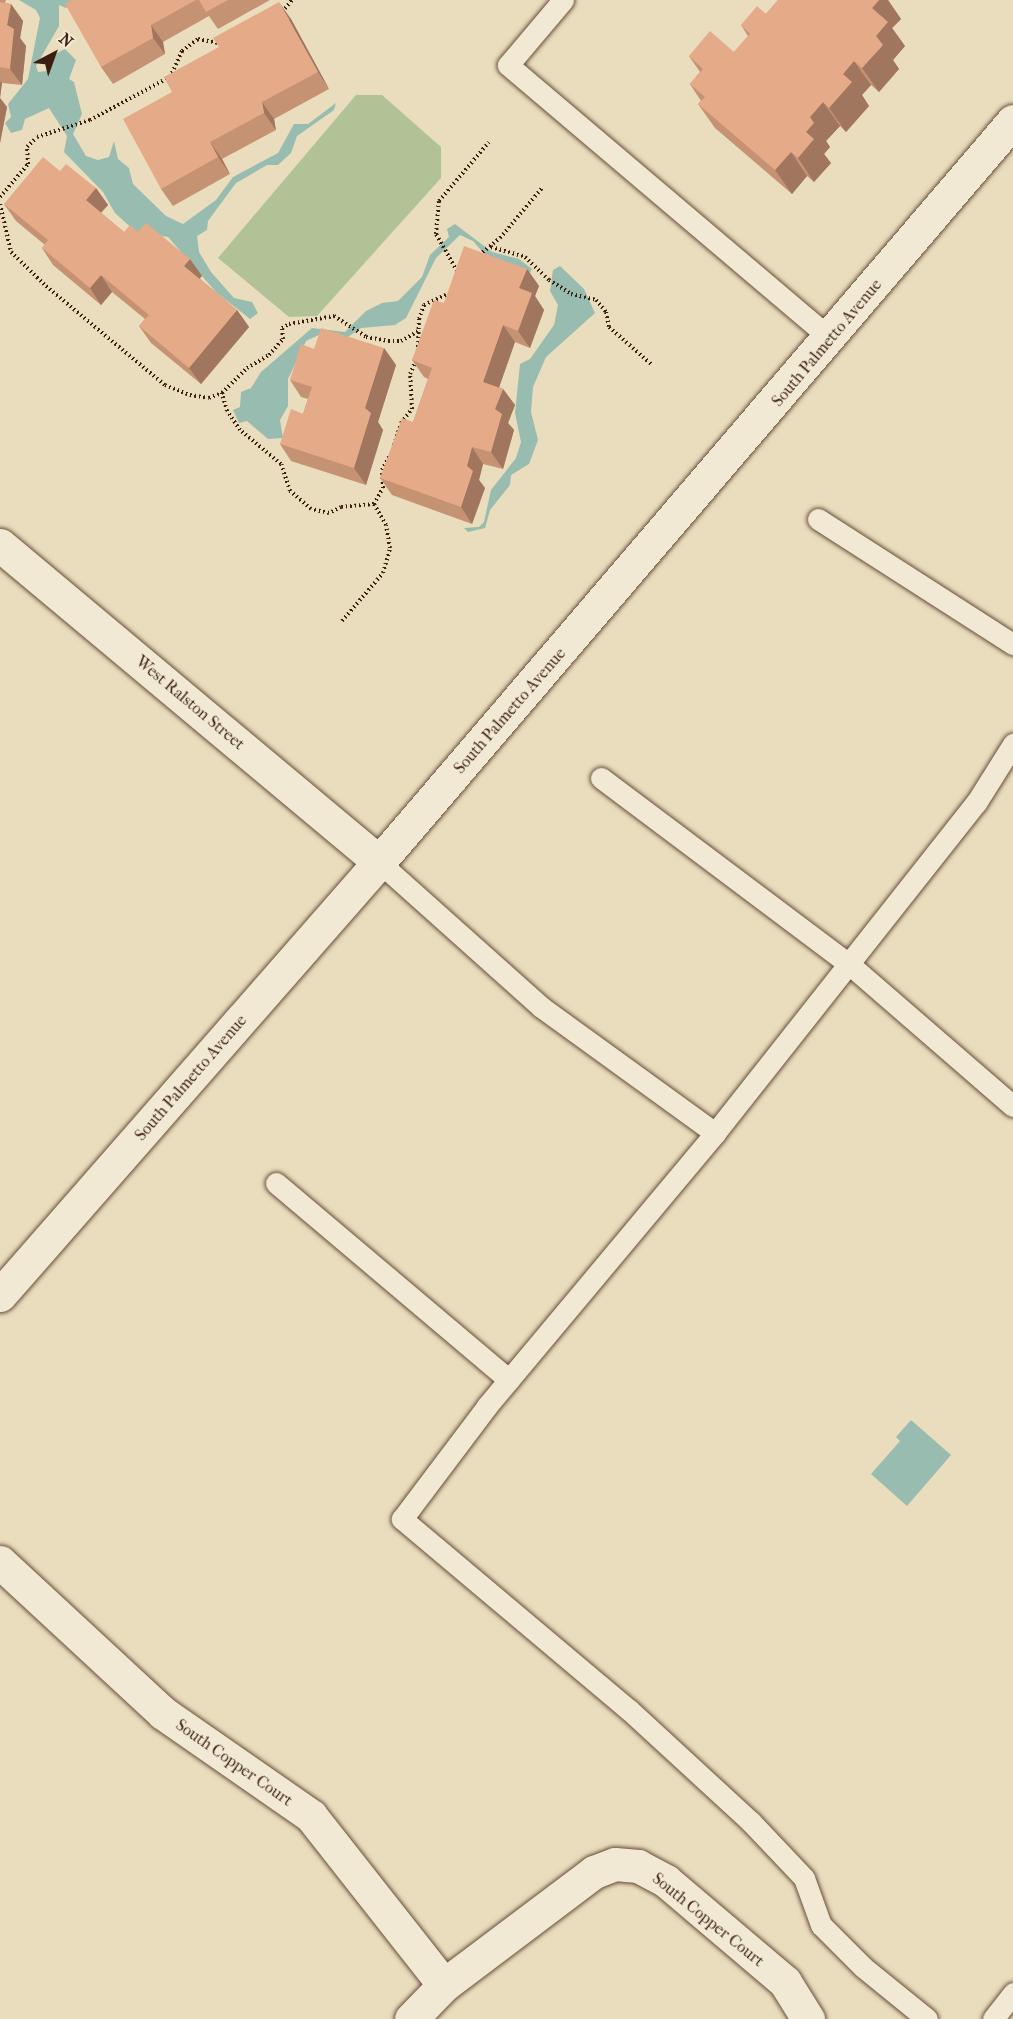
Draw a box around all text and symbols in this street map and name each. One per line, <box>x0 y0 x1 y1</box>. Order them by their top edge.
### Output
north arrow <box>24 24 84 84</box>
text: N <box>55 29 77 51</box>
street label: South Palmetto Avenue <box>768 275 886 411</box>
street label: South Palmetto Avenue <box>450 644 570 778</box>
street label: West Ralston Street <box>132 652 248 754</box>
street label: South Palmetto Avenue <box>131 1011 251 1145</box>
street label: South Copper Court <box>172 1716 296 1810</box>
street label: South Copper Court <box>648 1869 768 1971</box>

